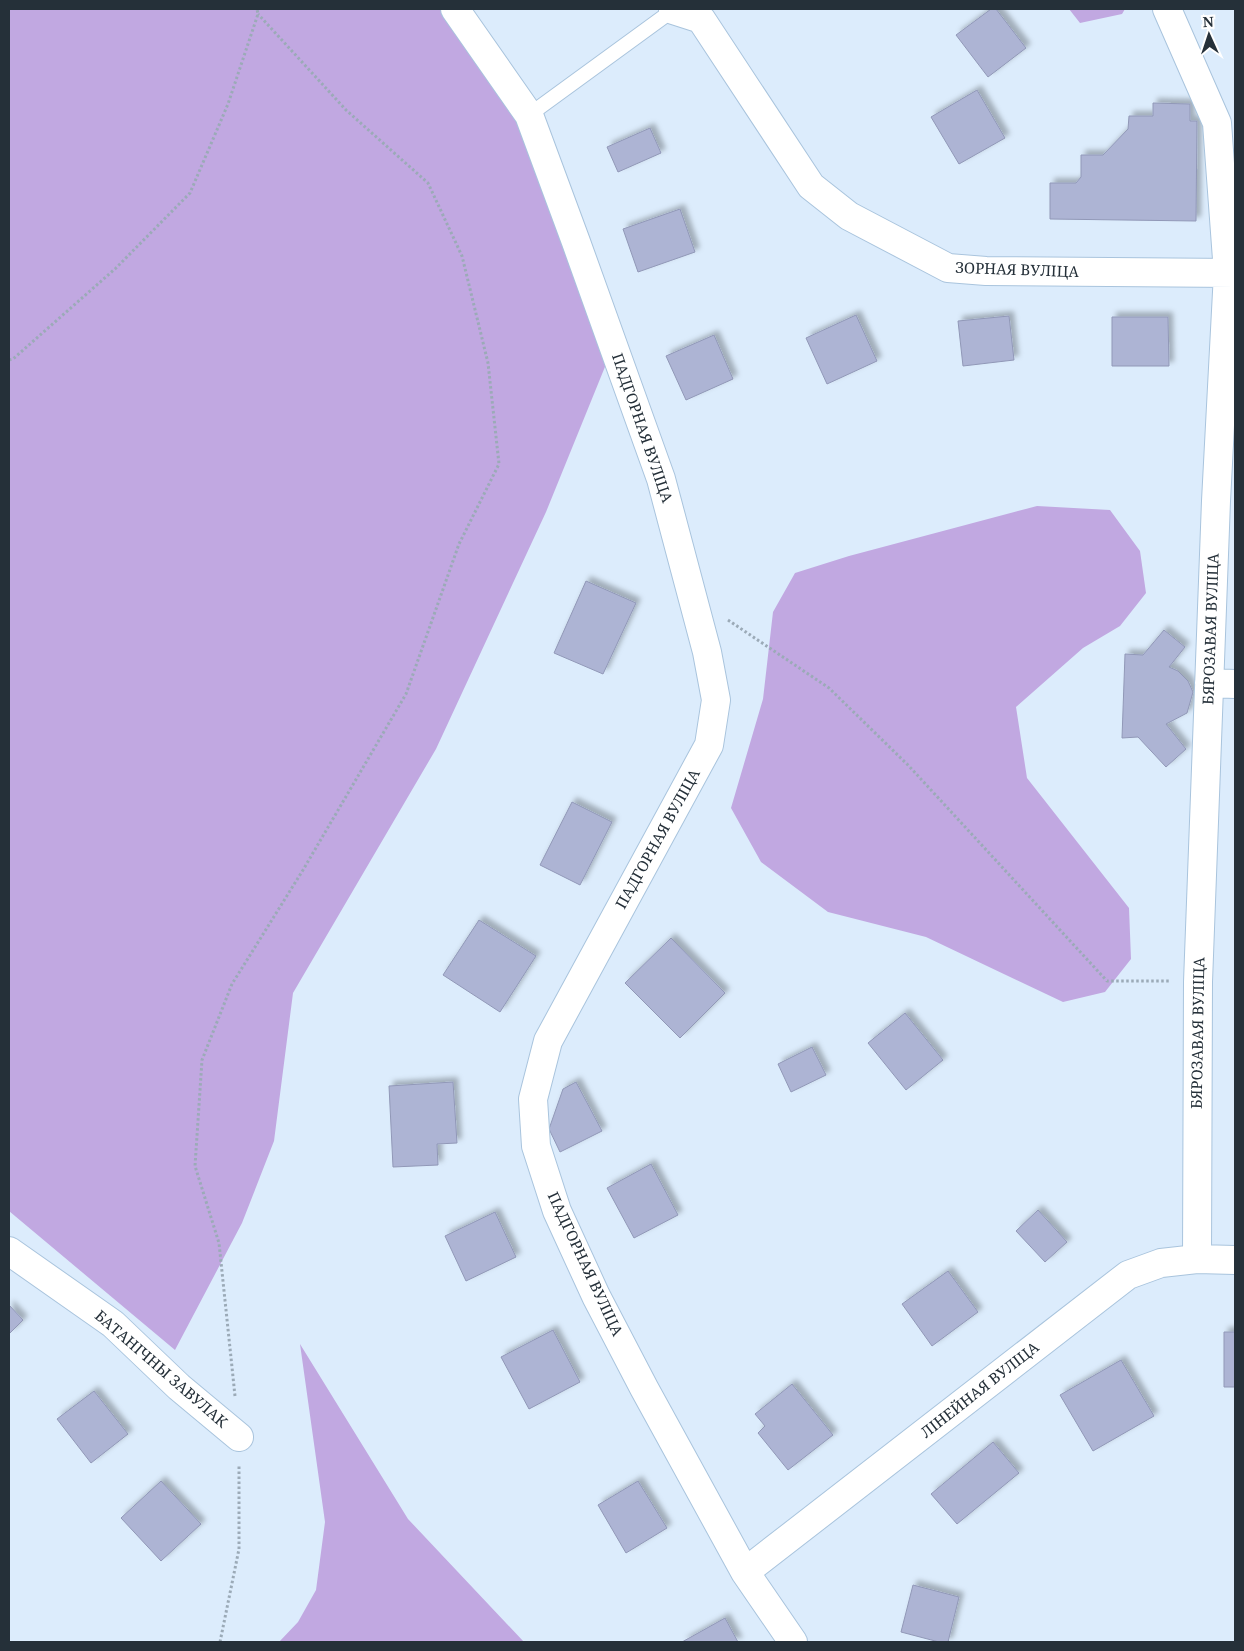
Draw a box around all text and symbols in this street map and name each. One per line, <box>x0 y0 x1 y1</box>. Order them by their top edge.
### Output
north arrow <box>1184 10 1234 60</box>
text: N <box>1202 12 1214 31</box>
street label: ЗОРНАЯ ВУЛІЦА <box>955 257 1080 281</box>
street label: ПАДГОРНАЯ ВУЛІЦА <box>608 350 678 506</box>
street label: БЯРОЗАВАЯ ВУЛІЦА <box>1197 552 1223 705</box>
street label: ПАДГОРНАЯ ВУЛІЦА <box>610 765 704 912</box>
street label: БЯРОЗАВАЯ ВУЛІЦА <box>1186 957 1208 1109</box>
street label: ПАДГОРНАЯ ВУЛІЦА <box>544 1188 628 1339</box>
street label: БАТАНІЧНЫ ЗАВУЛАК <box>91 1305 233 1432</box>
street label: ЛІНЕЙНАЯ ВУЛІЦА <box>916 1336 1043 1442</box>

